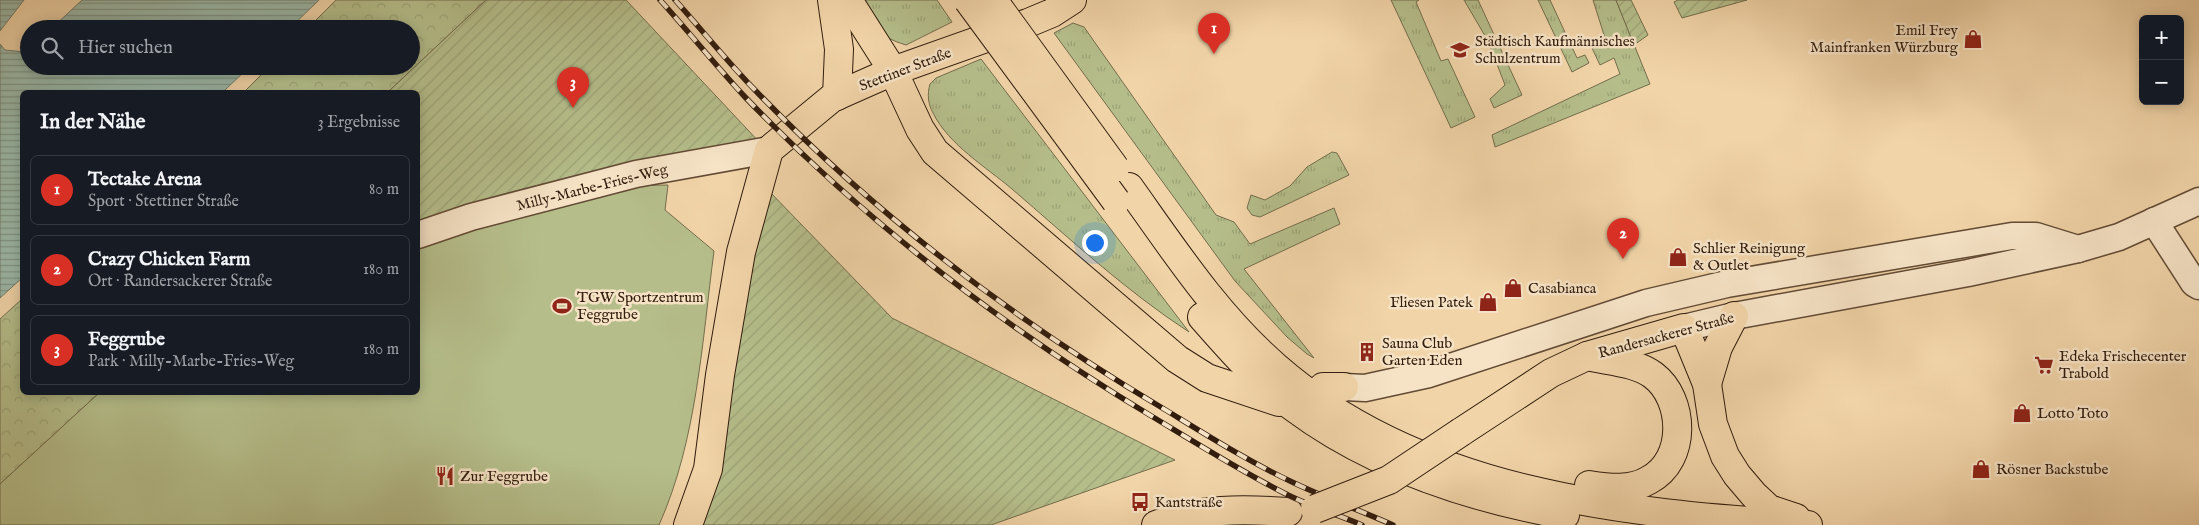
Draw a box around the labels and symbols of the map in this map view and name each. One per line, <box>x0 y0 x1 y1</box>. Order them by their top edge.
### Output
pin: 1 <box>1198 13 1230 54</box>
place label: Emil Frey Mainfranken Würzburg <box>1810 21 1959 57</box>
shop icon: Emil Frey Mainfranken Würzburg <box>1962 28 1984 50</box>
place label: Städtisch Kaufmännisches Schulzentrum <box>1475 32 1635 68</box>
school or university icon: Städtisch Kaufmännisches Schulzentrum <box>1449 39 1471 61</box>
street label: Stettiner Straße <box>856 43 954 96</box>
pin: 3 <box>557 67 589 108</box>
street label: Milly-Marbe-Fries-Weg <box>515 159 670 215</box>
pin: 2 <box>1607 218 1639 259</box>
your location <box>1082 230 1108 256</box>
place label: Schlier Reinigung & Outlet <box>1693 239 1806 275</box>
shop icon: Schlier Reinigung & Outlet <box>1667 246 1689 268</box>
shop icon: Casabianca <box>1502 277 1524 299</box>
place label: Casabianca <box>1528 279 1597 298</box>
place label: TGW Sportzentrum Feggrube <box>577 288 704 324</box>
shop icon: Fliesen Patek <box>1477 291 1499 313</box>
place label: Fliesen Patek <box>1390 293 1474 312</box>
sports icon: TGW Sportzentrum Feggrube <box>551 295 573 317</box>
street label: Randersackerer Straße <box>1596 308 1736 363</box>
place label: Sauna Club Garten Eden <box>1382 334 1462 370</box>
building icon: Sauna Club Garten Eden <box>1356 341 1378 363</box>
place label: Edeka Frischecenter Trabold <box>2059 347 2187 383</box>
supermarket icon: Edeka Frischecenter Trabold <box>2033 354 2055 376</box>
shop icon: Lotto Toto <box>2011 402 2033 424</box>
place label: Lotto Toto <box>2037 404 2108 423</box>
shop icon: Rösner Backstube <box>1970 458 1992 480</box>
place label: Rösner Backstube <box>1996 460 2108 479</box>
restaurant icon: Zur Feggrube <box>434 465 456 487</box>
place label: Zur Feggrube <box>460 467 548 486</box>
bus stop icon: Kantstraße <box>1129 491 1151 513</box>
place label: Kantstraße <box>1155 493 1223 512</box>

